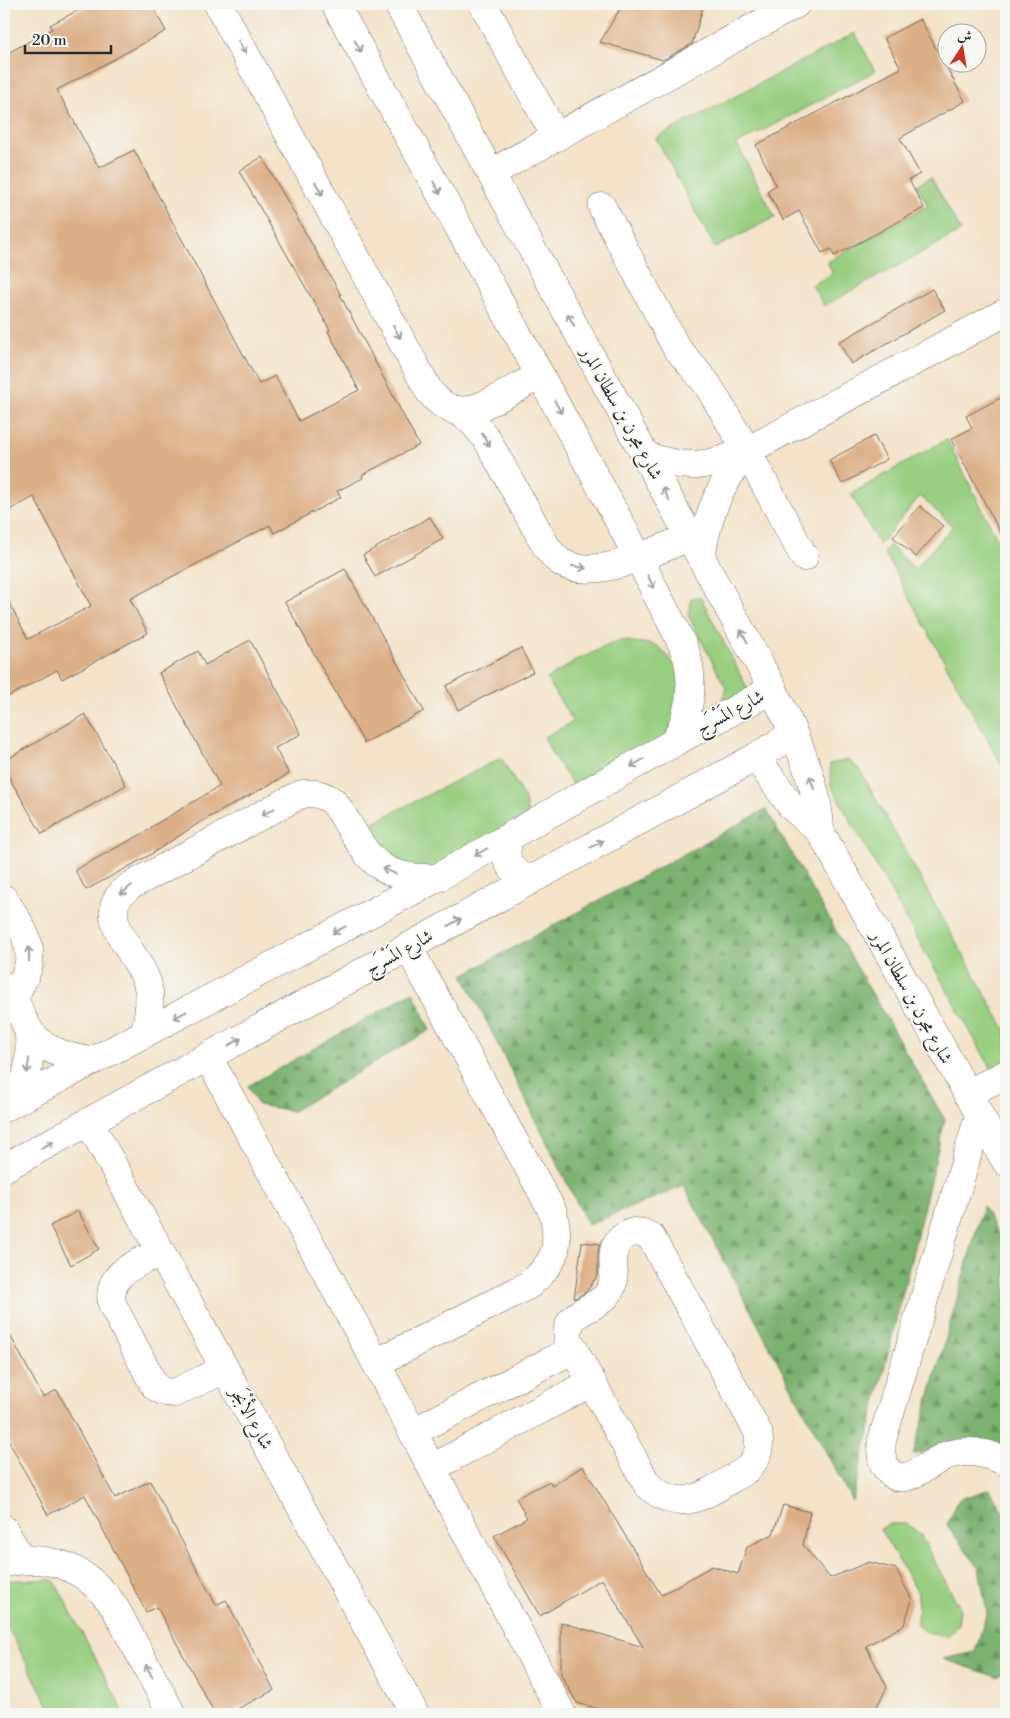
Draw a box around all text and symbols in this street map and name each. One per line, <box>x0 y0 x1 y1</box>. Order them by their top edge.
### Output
scale bar <box>25 22 111 54</box>
north arrow <box>938 22 988 72</box>
text: ش <box>956 26 973 47</box>
text: 20 m <box>32 31 67 50</box>
one-way arrow <box>237 39 247 53</box>
one-way arrow <box>354 39 364 53</box>
one-way arrow <box>432 181 442 196</box>
one-way arrow <box>314 182 324 197</box>
one-way arrow <box>566 313 576 328</box>
one-way arrow <box>393 324 402 339</box>
street label: شارع مجرن بن سلطان المرر <box>572 341 668 485</box>
one-way arrow <box>553 400 563 415</box>
one-way arrow <box>482 433 492 447</box>
one-way arrow <box>661 486 671 501</box>
one-way arrow <box>571 563 587 573</box>
one-way arrow <box>647 574 656 589</box>
one-way arrow <box>738 630 748 644</box>
street label: شارع المَسْرَج <box>691 682 770 743</box>
one-way arrow <box>630 758 645 768</box>
one-way arrow <box>807 776 816 791</box>
one-way arrow <box>261 807 276 817</box>
one-way arrow <box>590 839 605 849</box>
one-way arrow <box>475 848 489 858</box>
one-way arrow <box>382 865 397 875</box>
one-way arrow <box>120 884 133 895</box>
one-way arrow <box>447 917 462 927</box>
street label: شارع المَسْرَج <box>360 922 439 984</box>
one-way arrow <box>331 925 346 935</box>
street label: شارع مجرن بن سلطان المرر <box>862 925 958 1069</box>
one-way arrow <box>24 946 33 962</box>
one-way arrow <box>172 1010 187 1020</box>
one-way arrow <box>228 1037 243 1047</box>
one-way arrow <box>23 1057 33 1073</box>
one-way arrow <box>39 1139 53 1149</box>
street label: شارع الأبْجَر <box>221 1380 281 1455</box>
one-way arrow <box>144 1664 154 1679</box>

